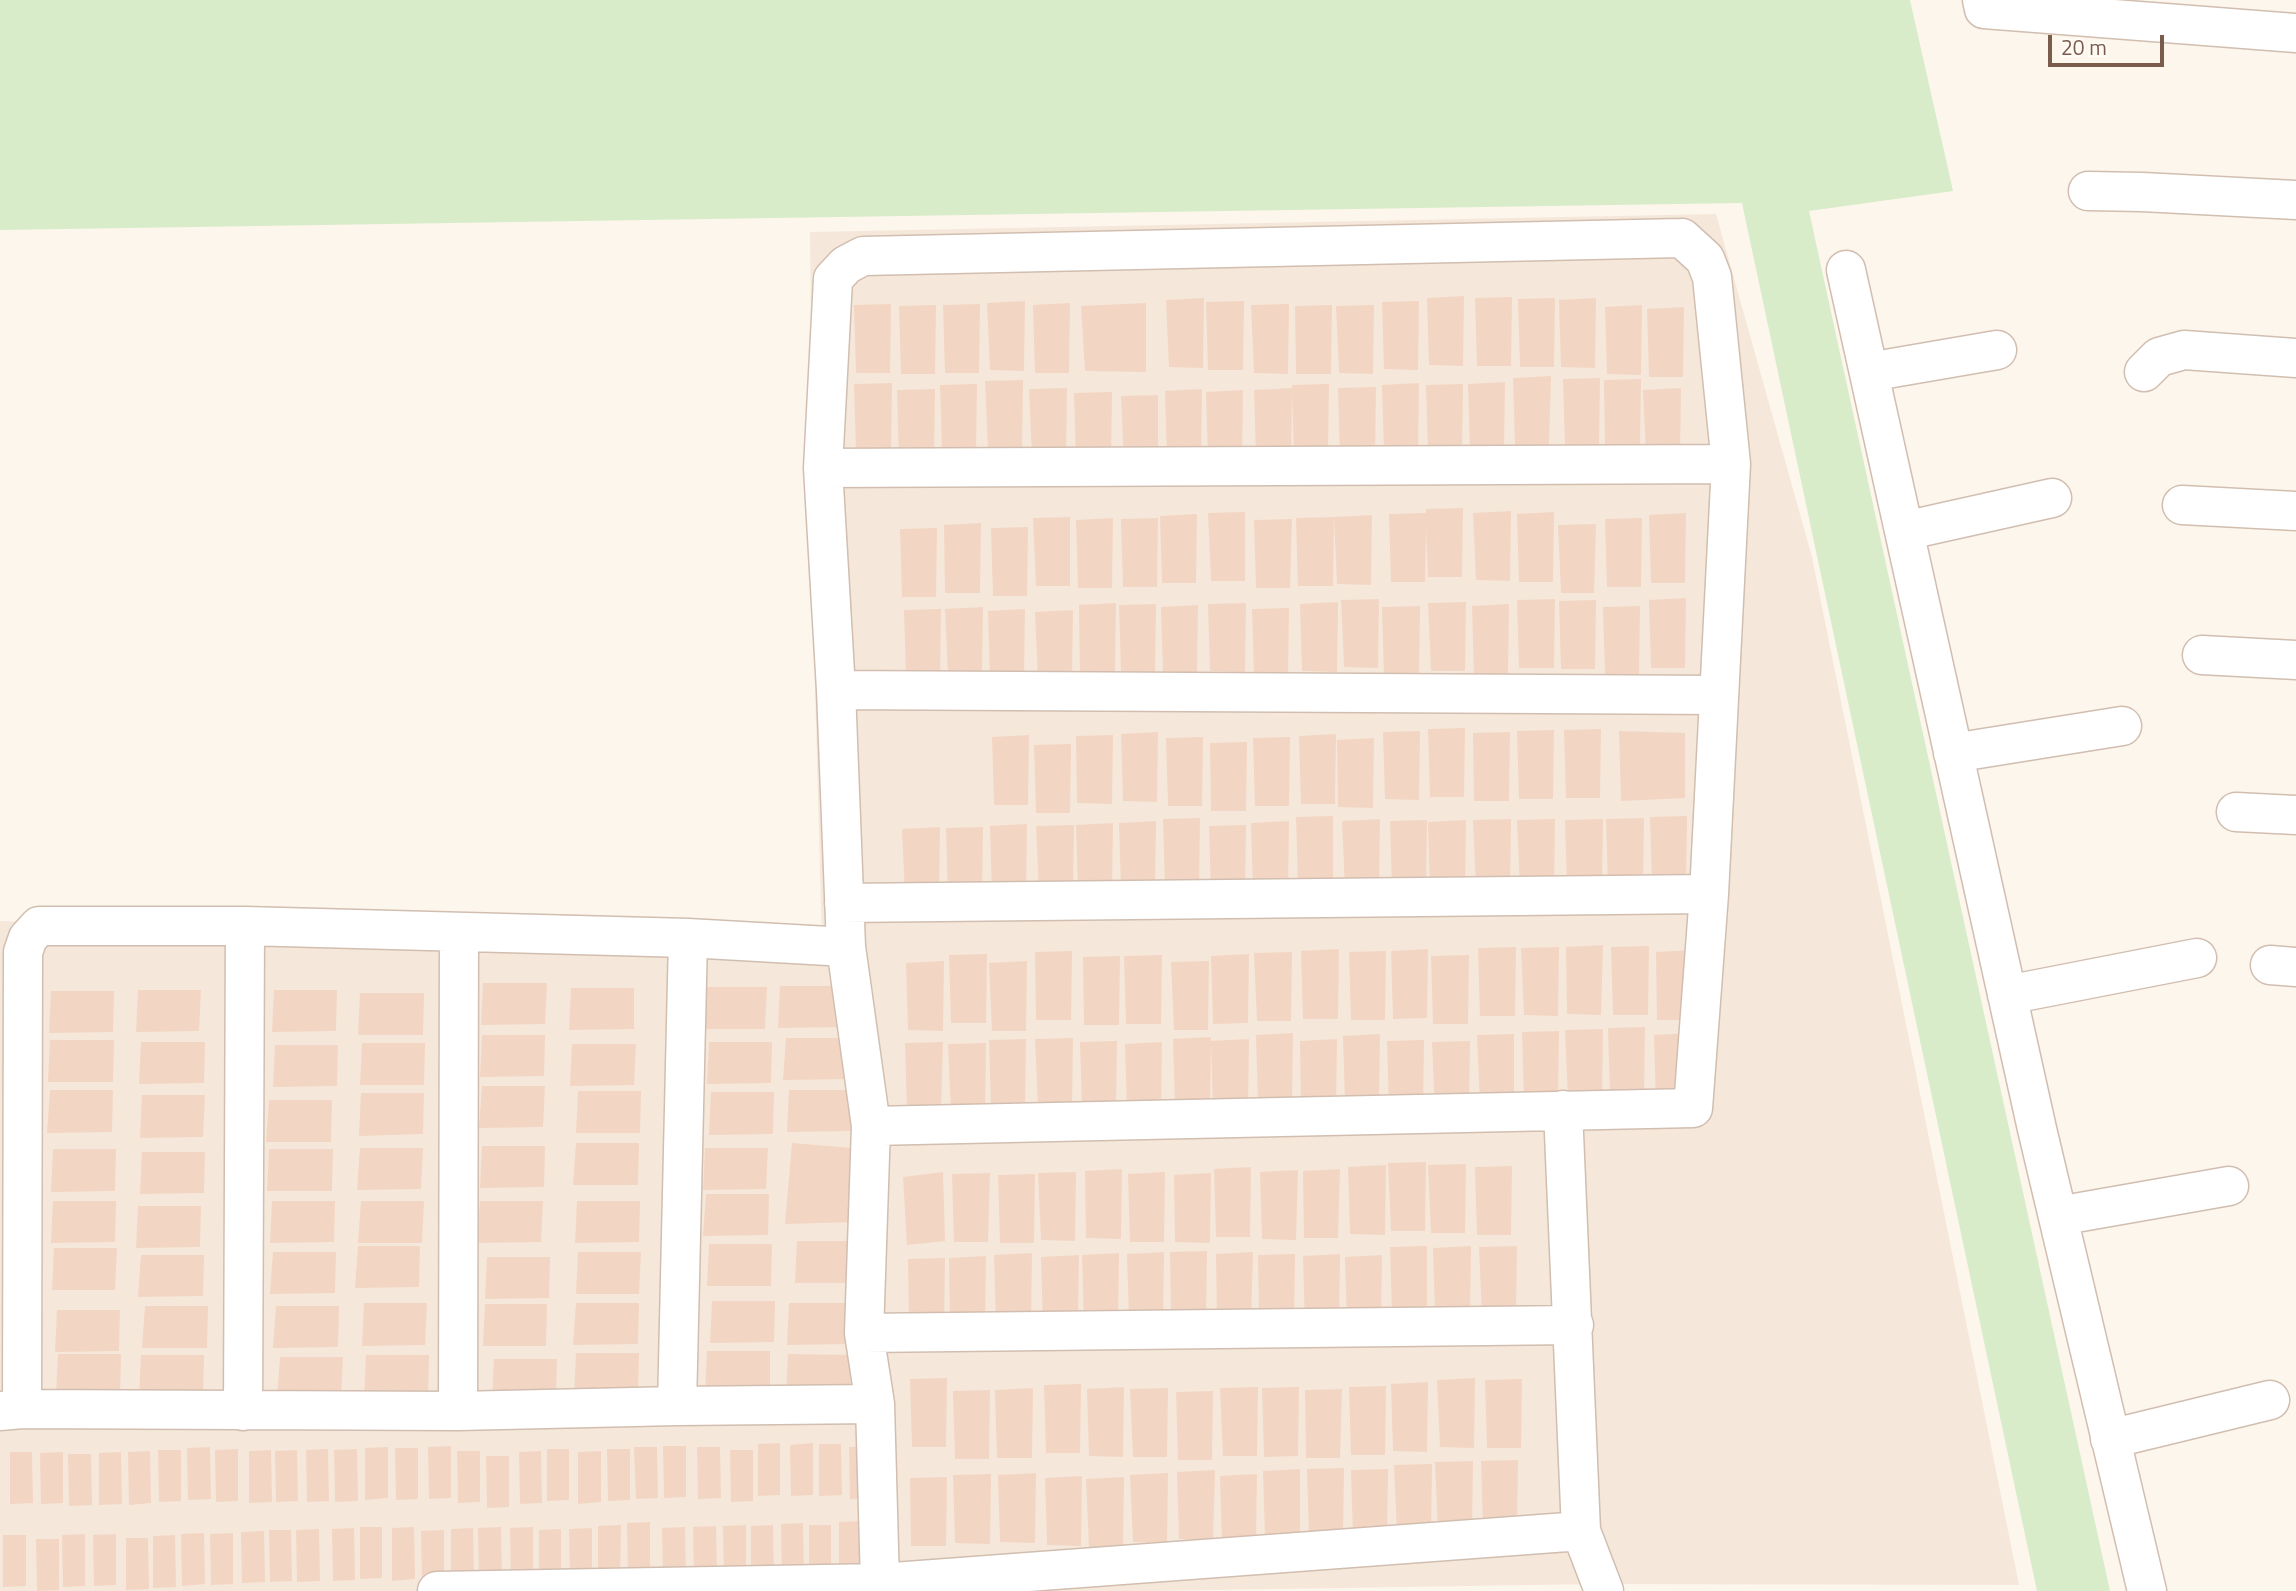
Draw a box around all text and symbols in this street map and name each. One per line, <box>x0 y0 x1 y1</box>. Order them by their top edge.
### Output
scale bar <box>2051 21 2166 65</box>
text: 20 m <box>2061 31 2107 63</box>

